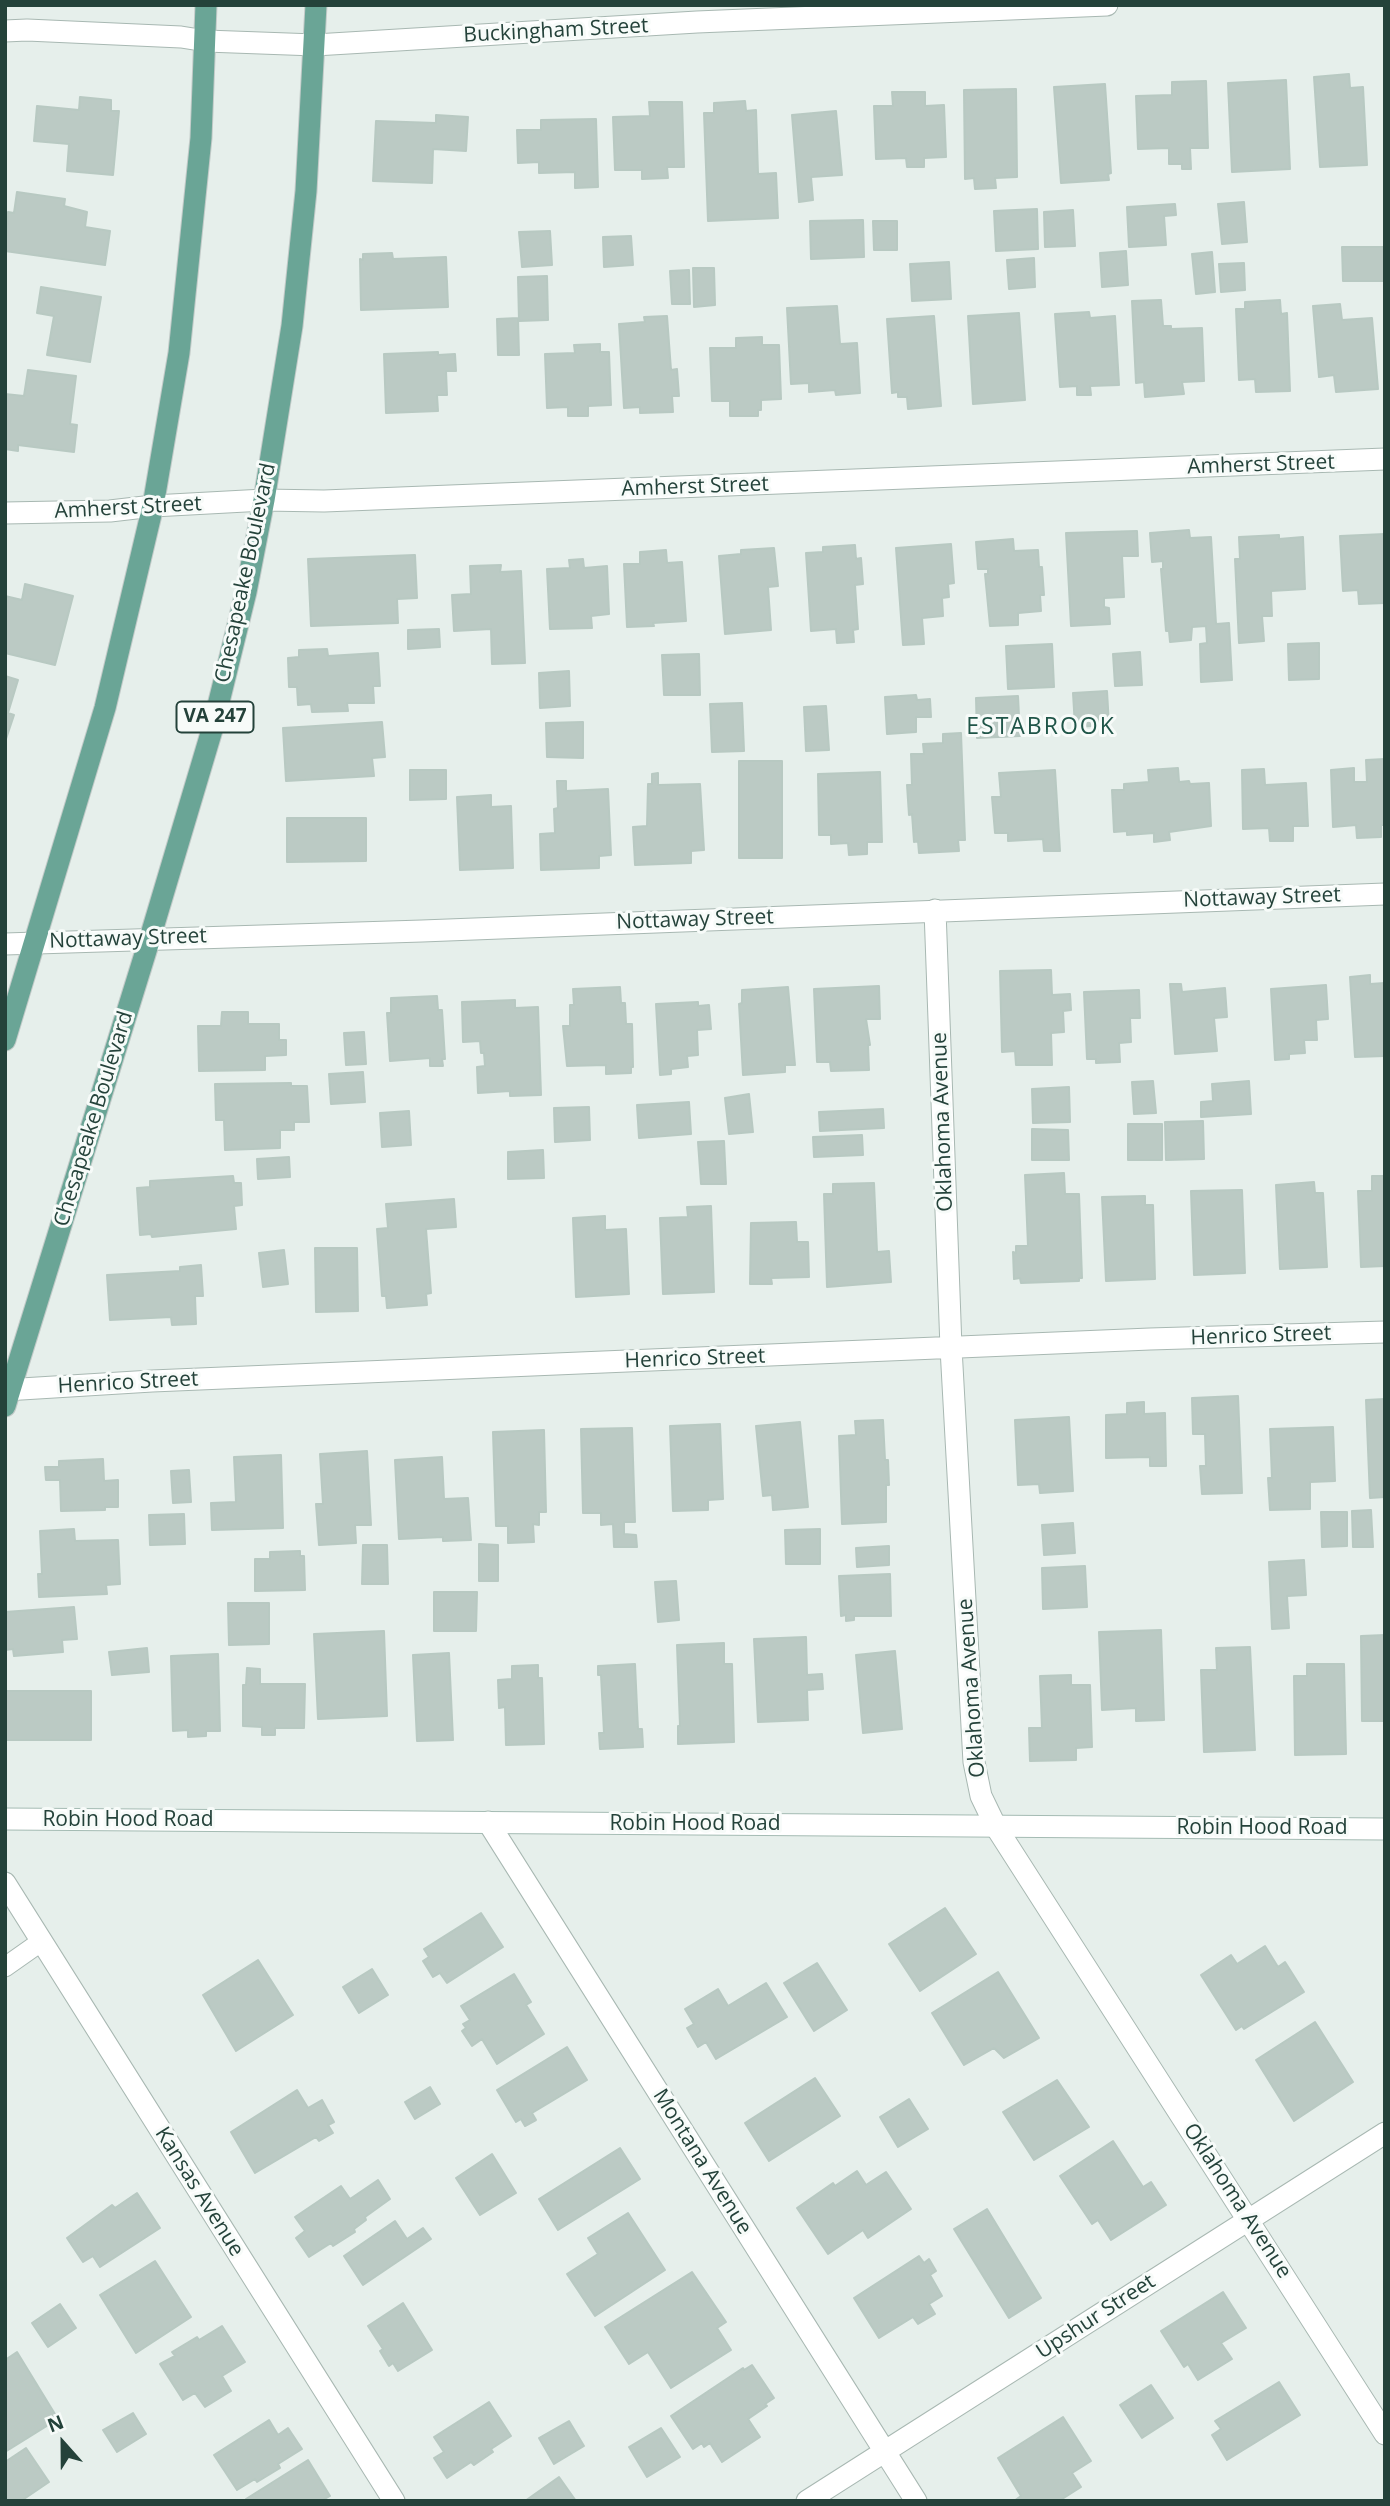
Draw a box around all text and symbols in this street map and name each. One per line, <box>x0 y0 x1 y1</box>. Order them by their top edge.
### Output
street label: Buckingham Street <box>463 14 649 48</box>
street label: Amherst Street <box>1187 450 1335 480</box>
street label: Chesapeake Boulevard <box>210 461 282 685</box>
street label: Amherst Street <box>621 472 769 502</box>
street label: Amherst Street <box>54 492 202 524</box>
road number: VA 247 <box>176 702 254 732</box>
district label: ESTABROOK <box>967 713 1115 741</box>
street label: Nottaway Street <box>1183 883 1341 913</box>
street label: Nottaway Street <box>616 905 774 935</box>
street label: Nottaway Street <box>49 924 207 954</box>
street label: Chesapeake Boulevard <box>49 1008 139 1230</box>
street label: Oklahoma Avenue <box>927 1032 959 1212</box>
street label: Henrico Street <box>1190 1321 1332 1351</box>
street label: Henrico Street <box>624 1344 766 1374</box>
street label: Henrico Street <box>57 1367 199 1399</box>
street label: Oklahoma Avenue <box>953 1598 991 1778</box>
street label: Robin Hood Road <box>42 1807 214 1833</box>
street label: Robin Hood Road <box>609 1811 781 1837</box>
street label: Robin Hood Road <box>1176 1815 1348 1841</box>
street label: Montana Avenue <box>647 2085 757 2239</box>
street label: Oklahoma Avenue <box>1178 2119 1296 2283</box>
street label: Kansas Avenue <box>149 2123 249 2261</box>
street label: Upshur Street <box>1032 2269 1160 2365</box>
north arrow <box>28 2408 98 2478</box>
text: N <box>44 2408 67 2438</box>

